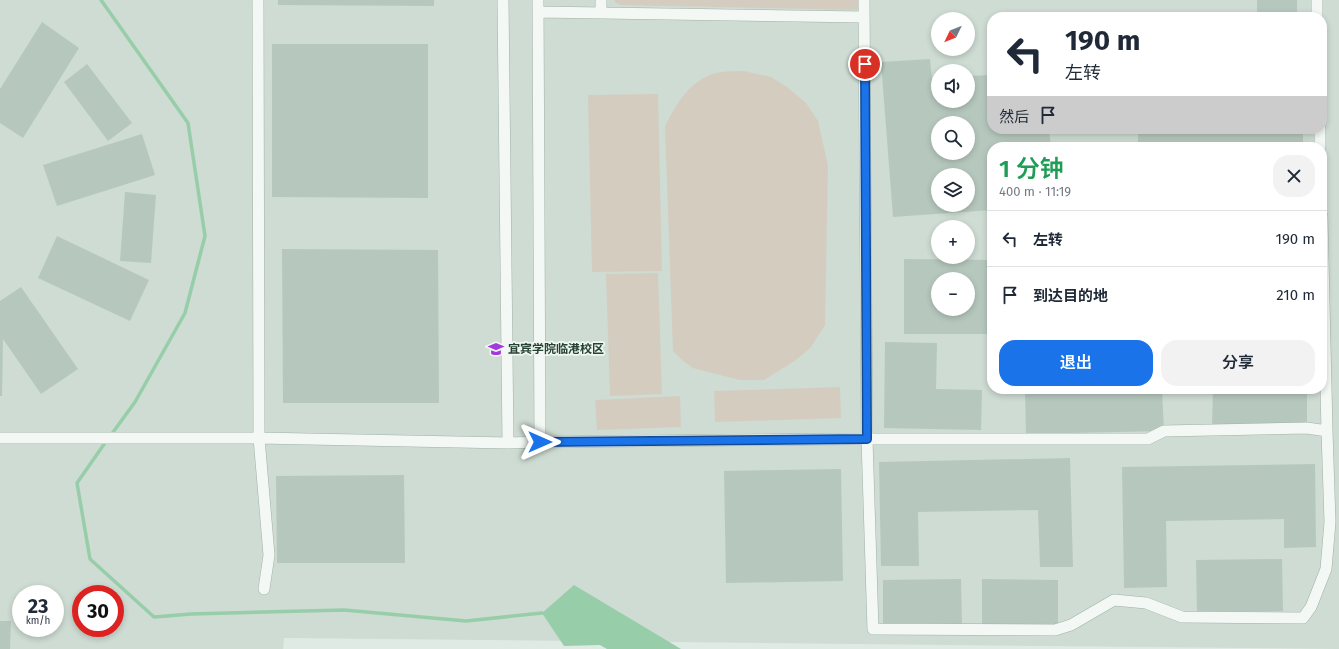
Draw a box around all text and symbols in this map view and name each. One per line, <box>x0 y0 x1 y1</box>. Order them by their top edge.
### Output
north arrow <box>931 12 975 56</box>
map controls <box>931 12 975 316</box>
text: 190 m <box>1065 24 1140 57</box>
icon: left <box>999 28 1051 80</box>
pin <box>848 47 882 81</box>
icon: arrive <box>854 53 876 75</box>
text: 左转 <box>1065 62 1101 84</box>
button: sound <box>931 64 975 108</box>
icon: arrive <box>1037 104 1059 126</box>
text: 然后 <box>999 108 1029 126</box>
button: search <box>931 116 975 160</box>
text: 1 分钟 <box>999 155 1064 183</box>
button: close <box>1273 155 1315 197</box>
button: layers <box>931 168 975 212</box>
text: 400 m · 11:19 <box>999 184 1071 199</box>
button: + <box>931 220 975 264</box>
icon: left <box>999 228 1021 250</box>
text: 190 m <box>1275 230 1315 248</box>
text: 左转 <box>1033 231 1063 249</box>
button: − <box>931 272 975 316</box>
icon: arrive <box>999 284 1021 306</box>
text: 210 m <box>1276 286 1315 304</box>
text: 到达目的地 <box>1033 287 1108 305</box>
school or university icon: 宜宾学院临港校区 <box>487 340 505 358</box>
button: 退出 <box>999 340 1153 386</box>
button: 分享 <box>1161 340 1315 386</box>
place label: 宜宾学院临港校区 <box>508 342 604 356</box>
position arrow <box>519 421 561 463</box>
speed limit sign: 30 <box>72 585 124 637</box>
text: 23 <box>28 594 48 618</box>
text: km/h <box>26 615 50 627</box>

